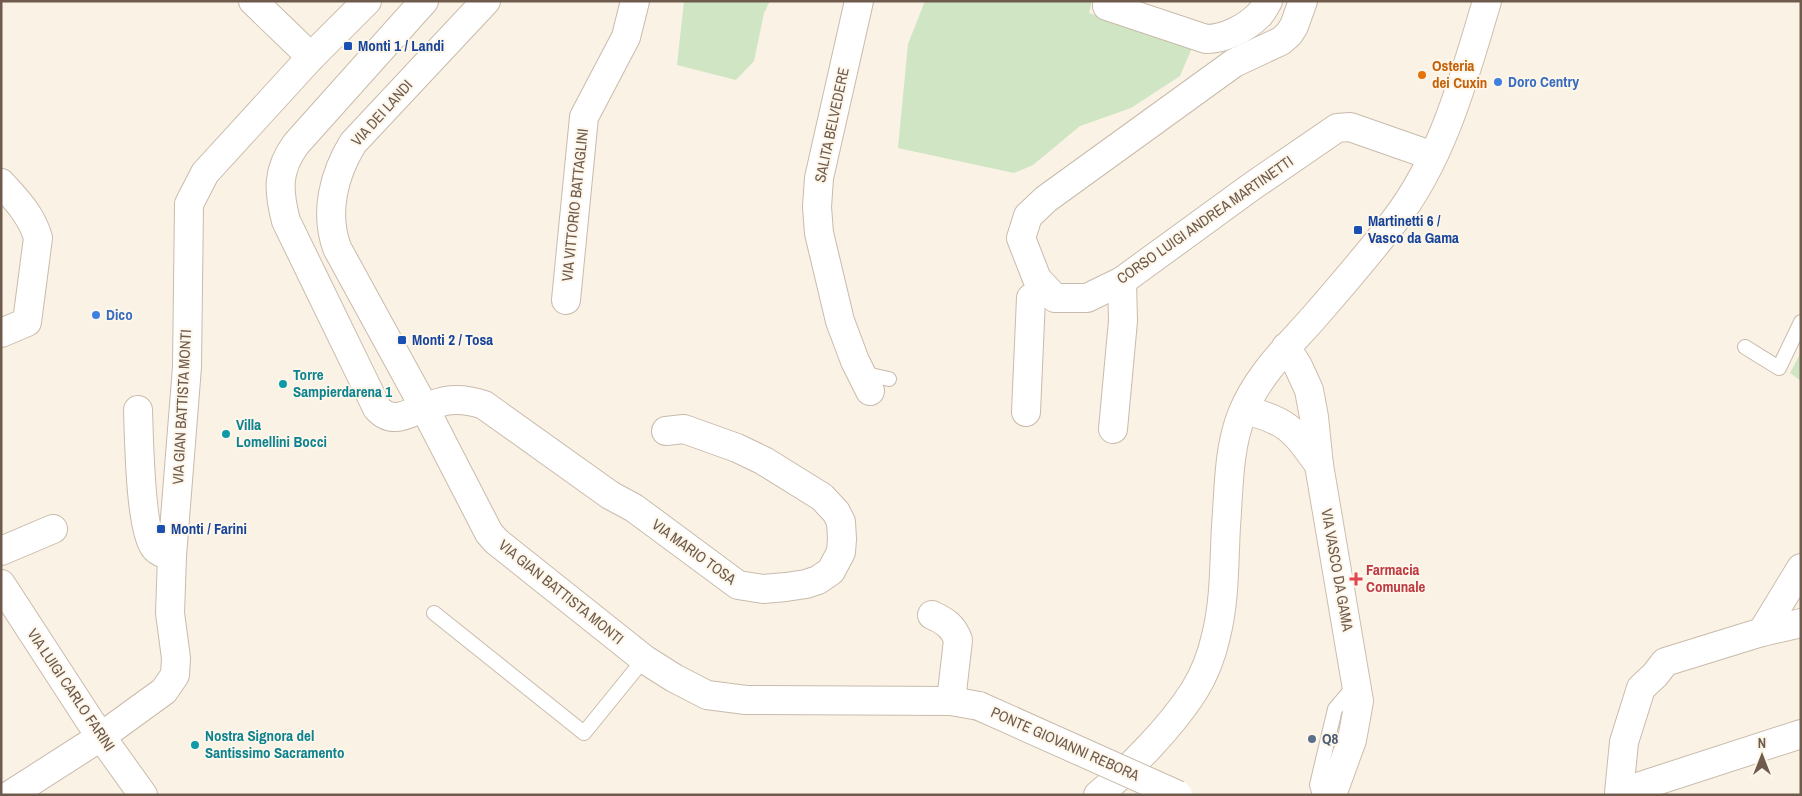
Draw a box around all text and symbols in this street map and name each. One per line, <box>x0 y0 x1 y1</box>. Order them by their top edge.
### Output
place label: Monti 1 / Landi <box>358 35 444 56</box>
marker: Monti 1 / Landi <box>342 40 354 52</box>
place label: Osteria dei Cuxin <box>1432 55 1487 93</box>
street label: SALITA BELVEDERE <box>809 65 854 184</box>
marker: Osteria dei Cuxin <box>1416 69 1428 81</box>
place label: Doro Centry <box>1508 71 1579 92</box>
street label: VIA DEI LANDI <box>346 75 417 150</box>
marker: Doro Centry <box>1492 76 1504 88</box>
street label: VIA VITTORIO BATTAGLINI <box>556 127 593 283</box>
street label: CORSO LUIGI ANDREA MARTINETTI <box>1112 150 1297 289</box>
place label: Martinetti 6 / Vasco da Gama <box>1368 210 1459 248</box>
marker: Martinetti 6 / Vasco da Gama <box>1352 224 1364 236</box>
place label: Dico <box>106 304 133 325</box>
marker: Dico <box>90 309 102 321</box>
street label: VIA GIAN BATTISTA MONTI <box>167 329 196 485</box>
place label: Monti 2 / Tosa <box>412 329 493 350</box>
marker: Monti 2 / Tosa <box>396 334 408 346</box>
place label: Torre Sampierdarena 1 <box>293 364 392 402</box>
marker: Torre Sampierdarena 1 <box>277 378 289 390</box>
place label: Villa Lomellini Bocci <box>236 414 327 452</box>
marker: Villa Lomellini Bocci <box>220 428 232 440</box>
street label: VIA VASCO DA GAMA <box>1316 507 1359 634</box>
street label: VIA MARIO TOSA <box>648 514 741 590</box>
place label: Monti / Farini <box>171 518 247 539</box>
marker: Monti / Farini <box>155 523 167 535</box>
street label: VIA GIAN BATTISTA MONTI <box>494 535 628 649</box>
place label: Farmacia Comunale <box>1366 559 1426 597</box>
marker: Farmacia Comunale <box>1350 573 1362 585</box>
street label: VIA LUIGI CARLO FARINI <box>23 624 120 755</box>
street label: PONTE GIOVANNI REBORA <box>988 701 1143 786</box>
place label: Nostra Signora del Santissimo Sacramento <box>205 725 344 763</box>
place label: Q8 <box>1322 728 1339 749</box>
north arrow <box>1737 731 1787 781</box>
marker: Q8 <box>1306 733 1318 745</box>
text: N <box>1758 734 1766 752</box>
marker: Nostra Signora del Santissimo Sacramento <box>189 739 201 751</box>

